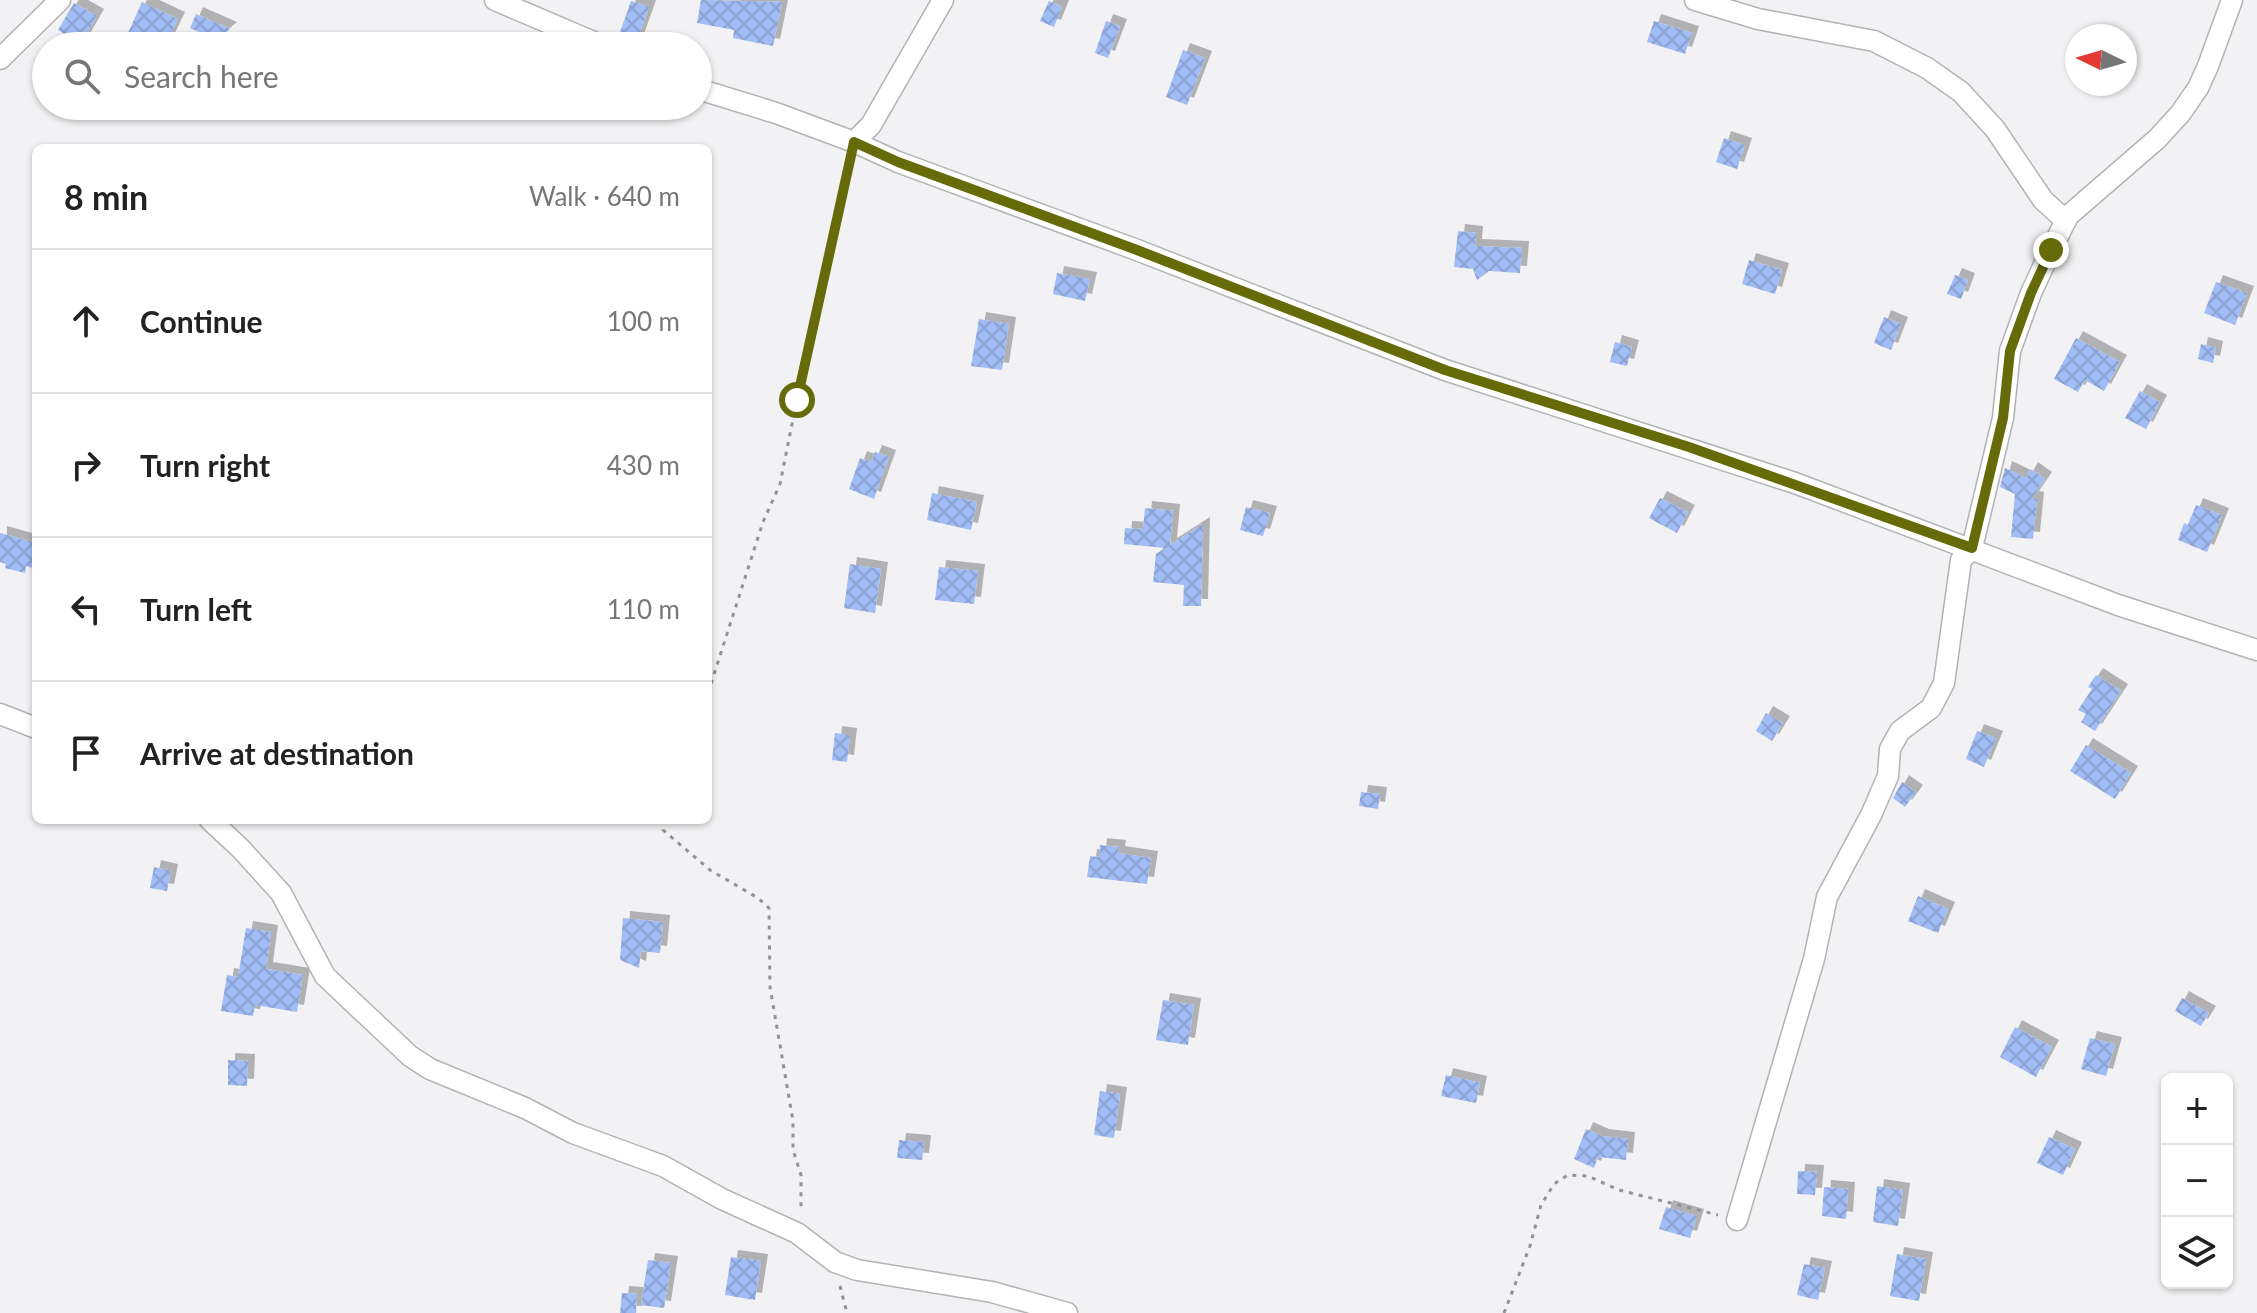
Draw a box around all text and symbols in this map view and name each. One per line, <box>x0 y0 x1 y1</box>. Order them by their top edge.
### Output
north arrow <box>2065 24 2137 96</box>
search box <box>32 32 712 120</box>
icon: search <box>60 54 104 98</box>
text: Search here <box>124 58 279 94</box>
text: 8 min <box>64 176 148 217</box>
text: Walk · 640 m <box>529 180 680 212</box>
route end <box>2033 232 2069 268</box>
icon: ahead <box>64 299 108 343</box>
text: Continue <box>140 303 263 339</box>
text: 100 m <box>607 305 680 337</box>
route start <box>779 382 815 418</box>
icon: right <box>64 443 108 487</box>
text: Turn right <box>140 447 270 483</box>
text: 430 m <box>607 449 680 481</box>
icon: left <box>64 587 108 631</box>
text: Turn left <box>140 591 252 627</box>
text: 110 m <box>607 593 680 625</box>
icon: arrive <box>64 731 108 775</box>
text: Arrive at destination <box>140 735 414 771</box>
map controls <box>2161 1073 2233 1289</box>
button: + <box>2161 1073 2233 1145</box>
button: − <box>2161 1145 2233 1217</box>
button: layers <box>2161 1217 2233 1289</box>

